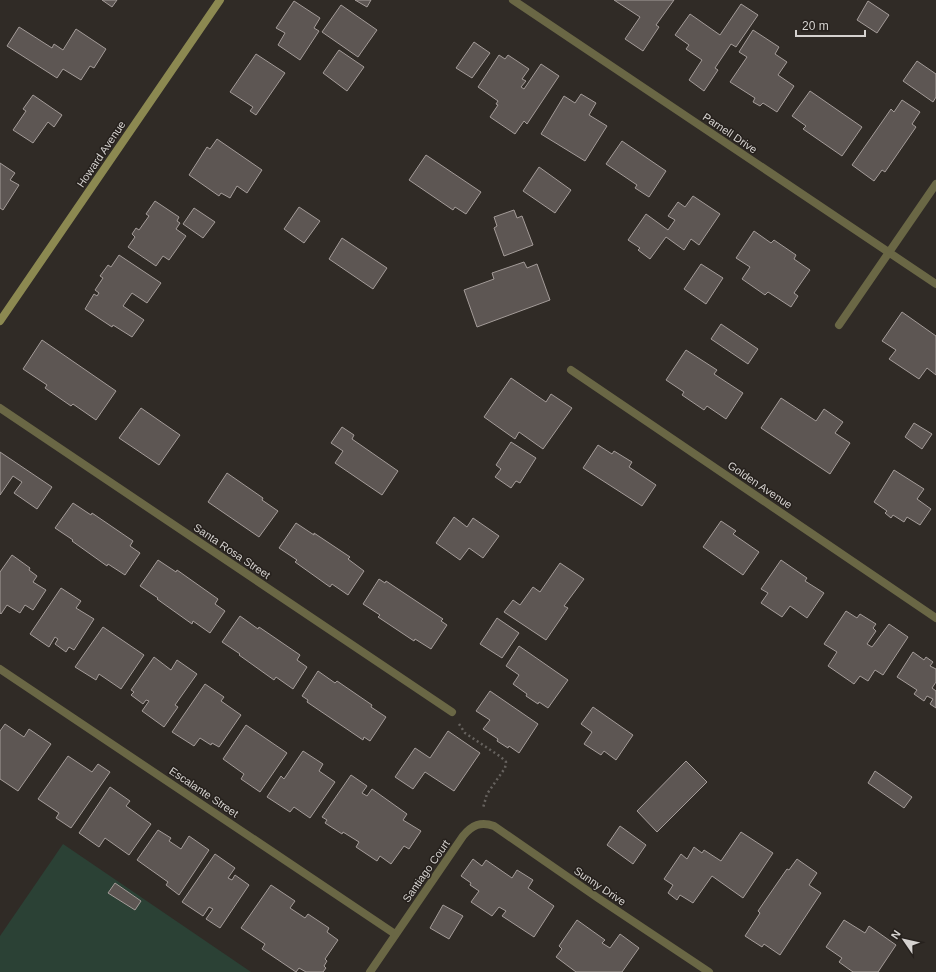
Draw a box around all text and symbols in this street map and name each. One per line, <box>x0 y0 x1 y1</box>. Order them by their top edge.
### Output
scale bar <box>796 12 865 38</box>
text: 20 m <box>802 19 829 33</box>
street label: Parnell Drive <box>701 110 759 156</box>
street label: Howard Avenue <box>74 119 128 189</box>
street label: Golden Avenue <box>726 459 794 511</box>
street label: Santa Rosa Street <box>191 521 273 581</box>
street label: Escalante Street <box>167 764 241 820</box>
street label: Santiago Court <box>400 837 452 905</box>
street label: Sunny Drive <box>572 864 628 908</box>
north arrow <box>884 920 924 960</box>
text: N <box>889 928 903 941</box>

